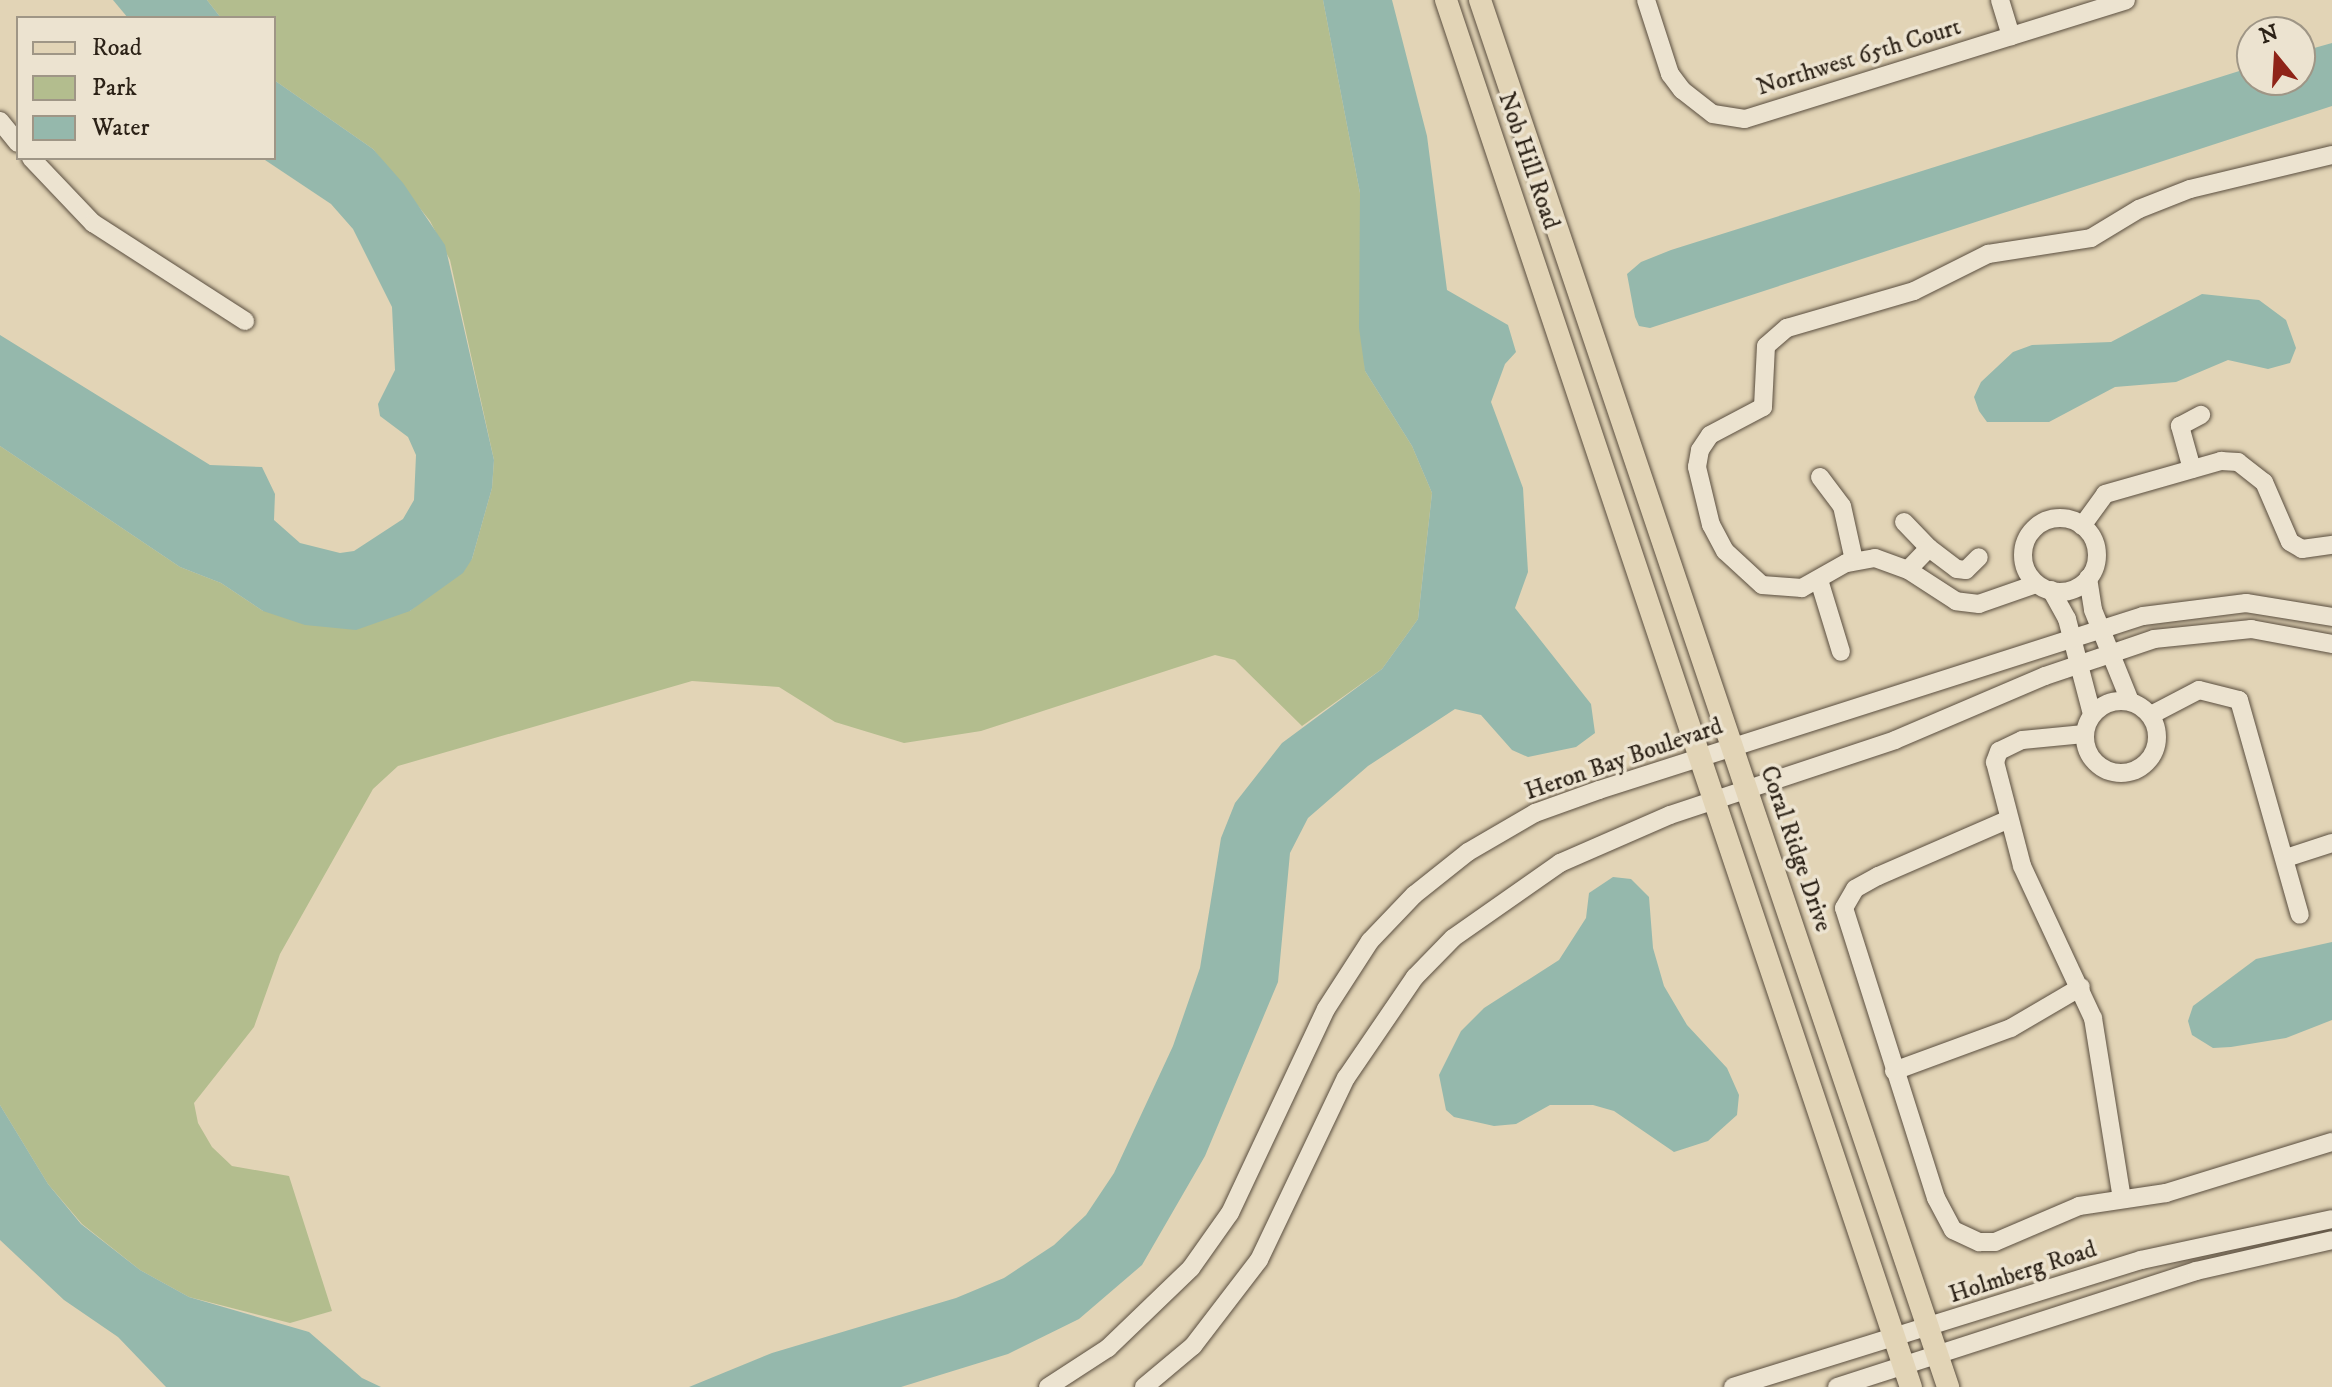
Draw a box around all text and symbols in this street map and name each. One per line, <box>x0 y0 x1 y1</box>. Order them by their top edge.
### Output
street label: Northwest 65th Court <box>1754 13 1964 103</box>
legend <box>16 16 276 160</box>
north arrow <box>2236 16 2316 96</box>
text: N <box>2256 19 2282 50</box>
text: Road <box>92 33 142 63</box>
text: Park <box>92 73 137 103</box>
street label: Nob Hill Road <box>1491 89 1565 233</box>
text: Water <box>92 113 149 143</box>
street label: Heron Bay Boulevard <box>1521 713 1727 807</box>
street label: Coral Ridge Drive <box>1753 762 1837 936</box>
street label: Holmberg Road <box>1946 1236 2100 1310</box>

